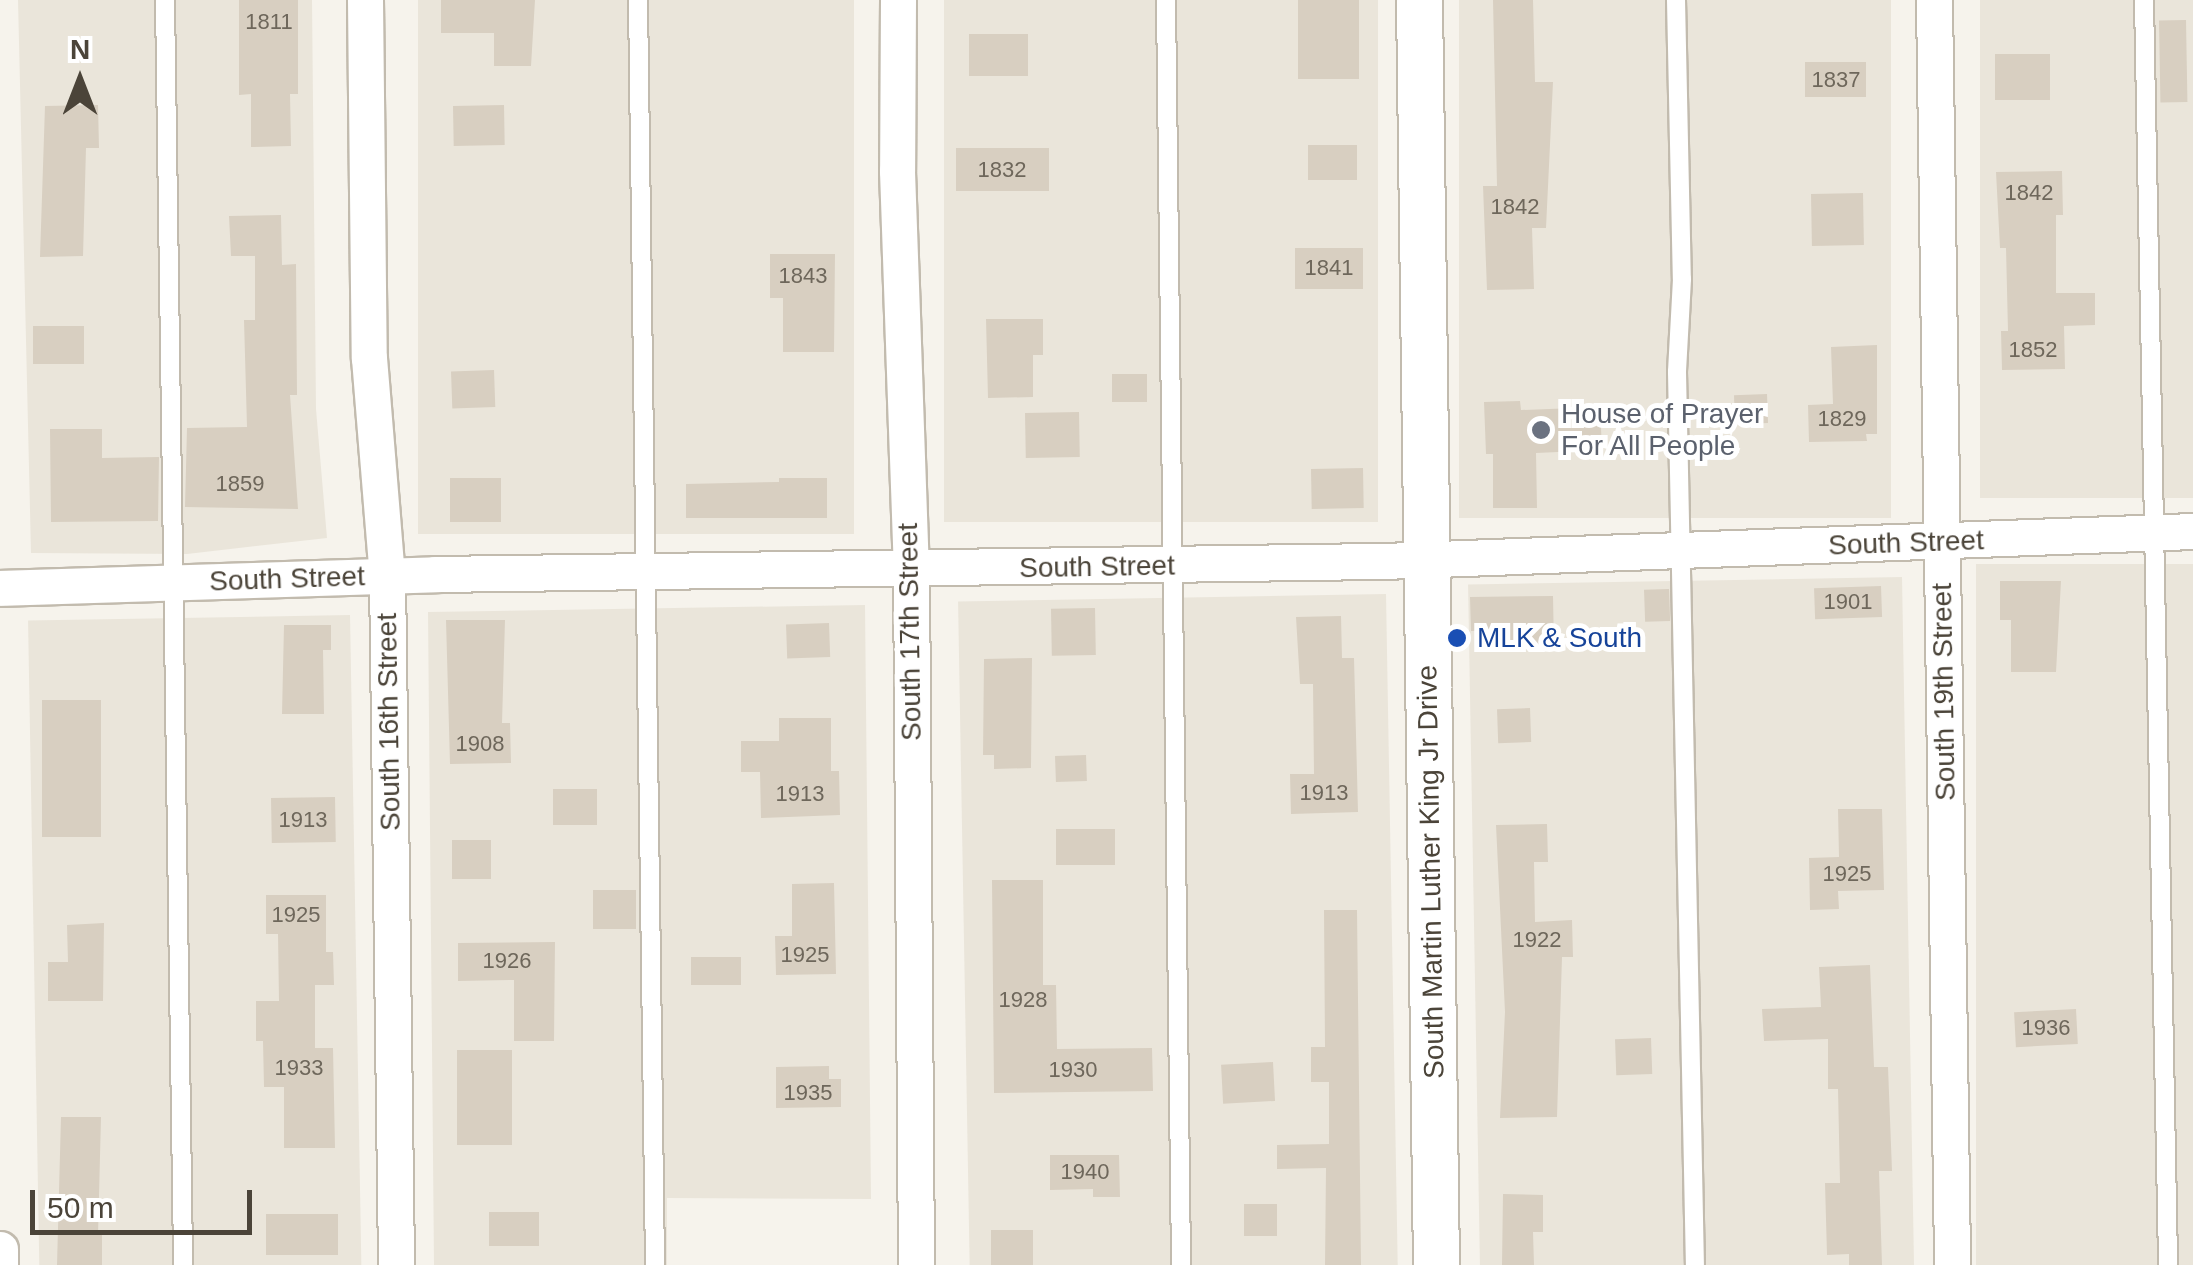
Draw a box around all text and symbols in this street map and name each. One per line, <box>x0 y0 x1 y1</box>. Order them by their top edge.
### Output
house number: 1811 <box>245 9 293 35</box>
north arrow <box>30 30 130 130</box>
text: N <box>70 34 90 65</box>
house number: 1837 <box>1812 67 1860 93</box>
house number: 1832 <box>978 157 1026 183</box>
house number: 1842 <box>2005 180 2053 206</box>
house number: 1842 <box>1491 194 1539 220</box>
house number: 1841 <box>1305 255 1353 281</box>
house number: 1843 <box>779 263 827 289</box>
house number: 1852 <box>2009 337 2057 363</box>
place label: House of Prayer For All People <box>1561 397 1763 463</box>
house number: 1829 <box>1818 406 1866 432</box>
marker: House of Prayer For All People <box>1530 419 1552 441</box>
house number: 1859 <box>216 471 264 497</box>
street label: South 17th Street <box>891 523 929 741</box>
street label: South Street <box>1828 523 1984 563</box>
street label: South Street <box>1019 549 1175 585</box>
street label: South Street <box>209 559 365 599</box>
street label: South 19th Street <box>1925 583 1963 801</box>
house number: 1901 <box>1824 589 1872 615</box>
street label: South 16th Street <box>370 613 408 831</box>
place label: MLK & South <box>1477 621 1642 655</box>
marker: MLK & South <box>1446 627 1468 649</box>
street label: South Martin Luther King Jr Drive <box>1411 665 1451 1079</box>
house number: 1908 <box>456 731 504 757</box>
house number: 1913 <box>1300 780 1348 806</box>
house number: 1913 <box>776 781 824 807</box>
house number: 1913 <box>279 807 327 833</box>
house number: 1925 <box>1823 861 1871 887</box>
house number: 1925 <box>272 902 320 928</box>
house number: 1922 <box>1513 927 1561 953</box>
house number: 1925 <box>781 942 829 968</box>
house number: 1926 <box>483 948 531 974</box>
house number: 1928 <box>999 987 1047 1013</box>
house number: 1936 <box>2022 1015 2070 1041</box>
house number: 1933 <box>275 1055 323 1081</box>
house number: 1930 <box>1049 1057 1097 1083</box>
house number: 1935 <box>784 1080 832 1106</box>
house number: 1940 <box>1061 1159 1109 1185</box>
scale bar <box>35 1170 258 1232</box>
text: 50 m <box>47 1191 114 1224</box>

